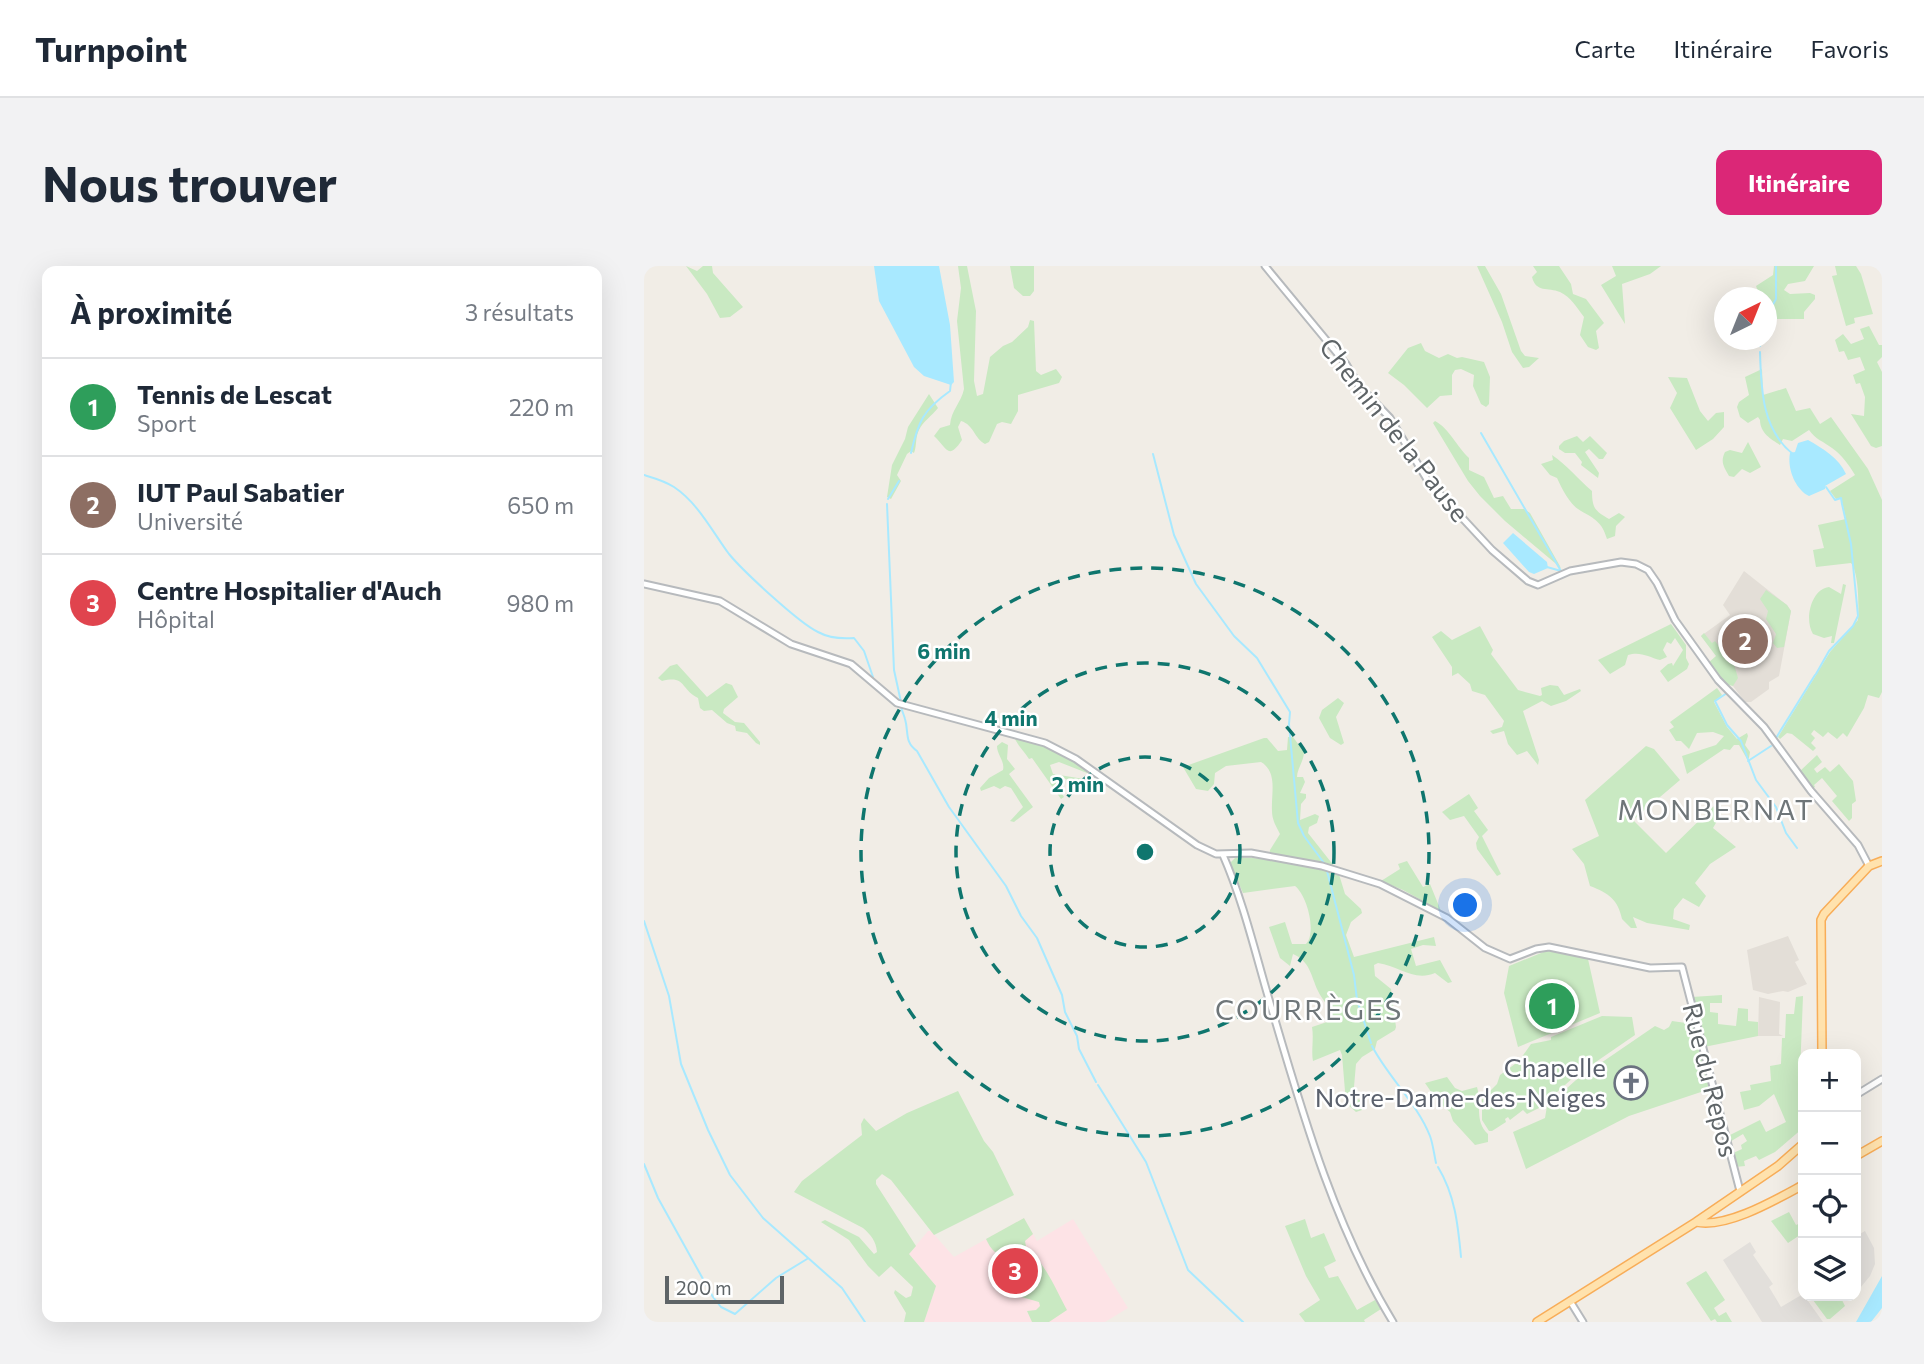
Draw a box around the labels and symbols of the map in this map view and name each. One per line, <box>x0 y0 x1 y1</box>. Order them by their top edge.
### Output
north arrow <box>1714 287 1777 350</box>
street label: Chemin de la Pause <box>1314 331 1477 527</box>
pin: 2 <box>1722 615 1768 667</box>
text: 6 min <box>917 638 971 663</box>
text: 4 min <box>984 705 1038 730</box>
text: 2 min <box>1052 771 1104 796</box>
district label: MONBERNAT <box>1617 792 1815 826</box>
centre of rings <box>1133 840 1157 864</box>
your location <box>1448 888 1482 922</box>
pin: 1 <box>1529 980 1575 1032</box>
district label: COURRÈGES <box>1215 992 1403 1026</box>
street label: Rue du Repos <box>1677 999 1746 1160</box>
place label: Chapelle Notre-Dame-des-Neiges <box>1315 1051 1606 1112</box>
church icon: Chapelle Notre-Dame-des-Neiges <box>1612 1064 1650 1102</box>
pin: 3 <box>992 1245 1038 1297</box>
scale bar <box>665 1273 784 1305</box>

